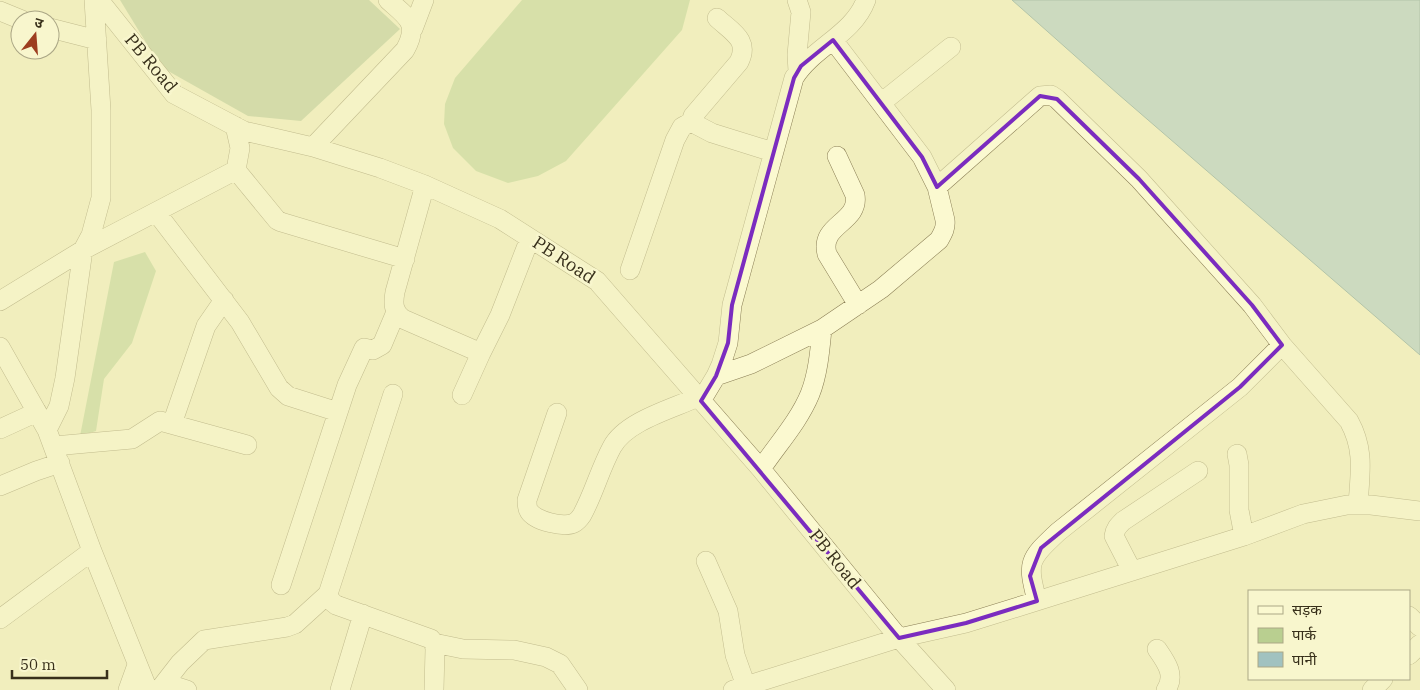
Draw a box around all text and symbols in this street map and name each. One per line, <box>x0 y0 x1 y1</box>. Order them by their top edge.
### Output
north arrow <box>10 10 60 60</box>
text: उ <box>32 13 46 33</box>
street label: PB Road <box>120 28 183 97</box>
street label: PB Road <box>528 231 600 288</box>
street label: PB Road <box>804 524 867 593</box>
legend <box>1248 590 1410 680</box>
text: सड़क <box>1292 600 1322 619</box>
text: पार्क <box>1292 625 1316 644</box>
scale bar <box>12 648 108 680</box>
text: पानी <box>1292 650 1318 669</box>
text: 50 m <box>20 655 56 674</box>

